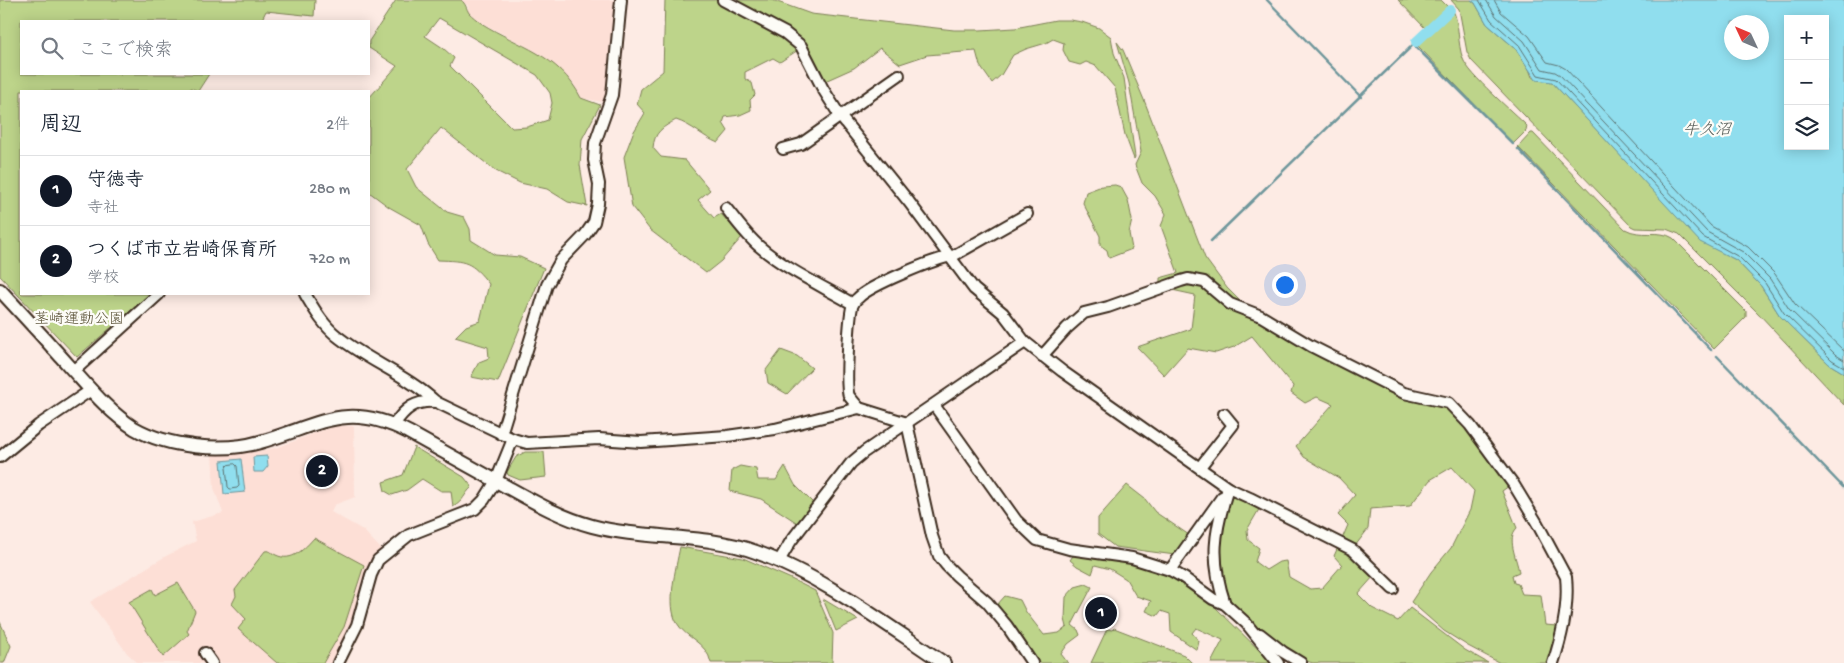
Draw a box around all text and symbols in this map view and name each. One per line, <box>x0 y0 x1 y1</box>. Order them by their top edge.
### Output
north arrow <box>1724 15 1769 60</box>
map controls <box>1784 15 1829 150</box>
button: + <box>1784 15 1829 60</box>
search box <box>20 20 370 75</box>
icon: search <box>38 34 66 62</box>
text: ここで検索 <box>78 40 173 63</box>
button: − <box>1784 60 1829 105</box>
button: layers <box>1784 105 1829 150</box>
text: 周辺 <box>40 114 82 139</box>
text: 2件 <box>326 117 350 136</box>
water label: 牛久沼 <box>1683 121 1733 141</box>
text: 守徳寺 <box>87 170 144 193</box>
text: 1 <box>53 181 59 200</box>
text: 280 m <box>309 181 350 200</box>
text: 寺社 <box>87 200 119 219</box>
text: つくば市立岩崎保育所 <box>87 240 277 263</box>
text: 2 <box>52 251 60 270</box>
text: 720 m <box>310 251 350 270</box>
text: 学校 <box>87 270 119 289</box>
your location <box>1272 272 1298 298</box>
park label: 茎崎運動公園 <box>34 310 124 329</box>
pin: 2 <box>306 452 338 490</box>
pin: 1 <box>1085 594 1117 632</box>

